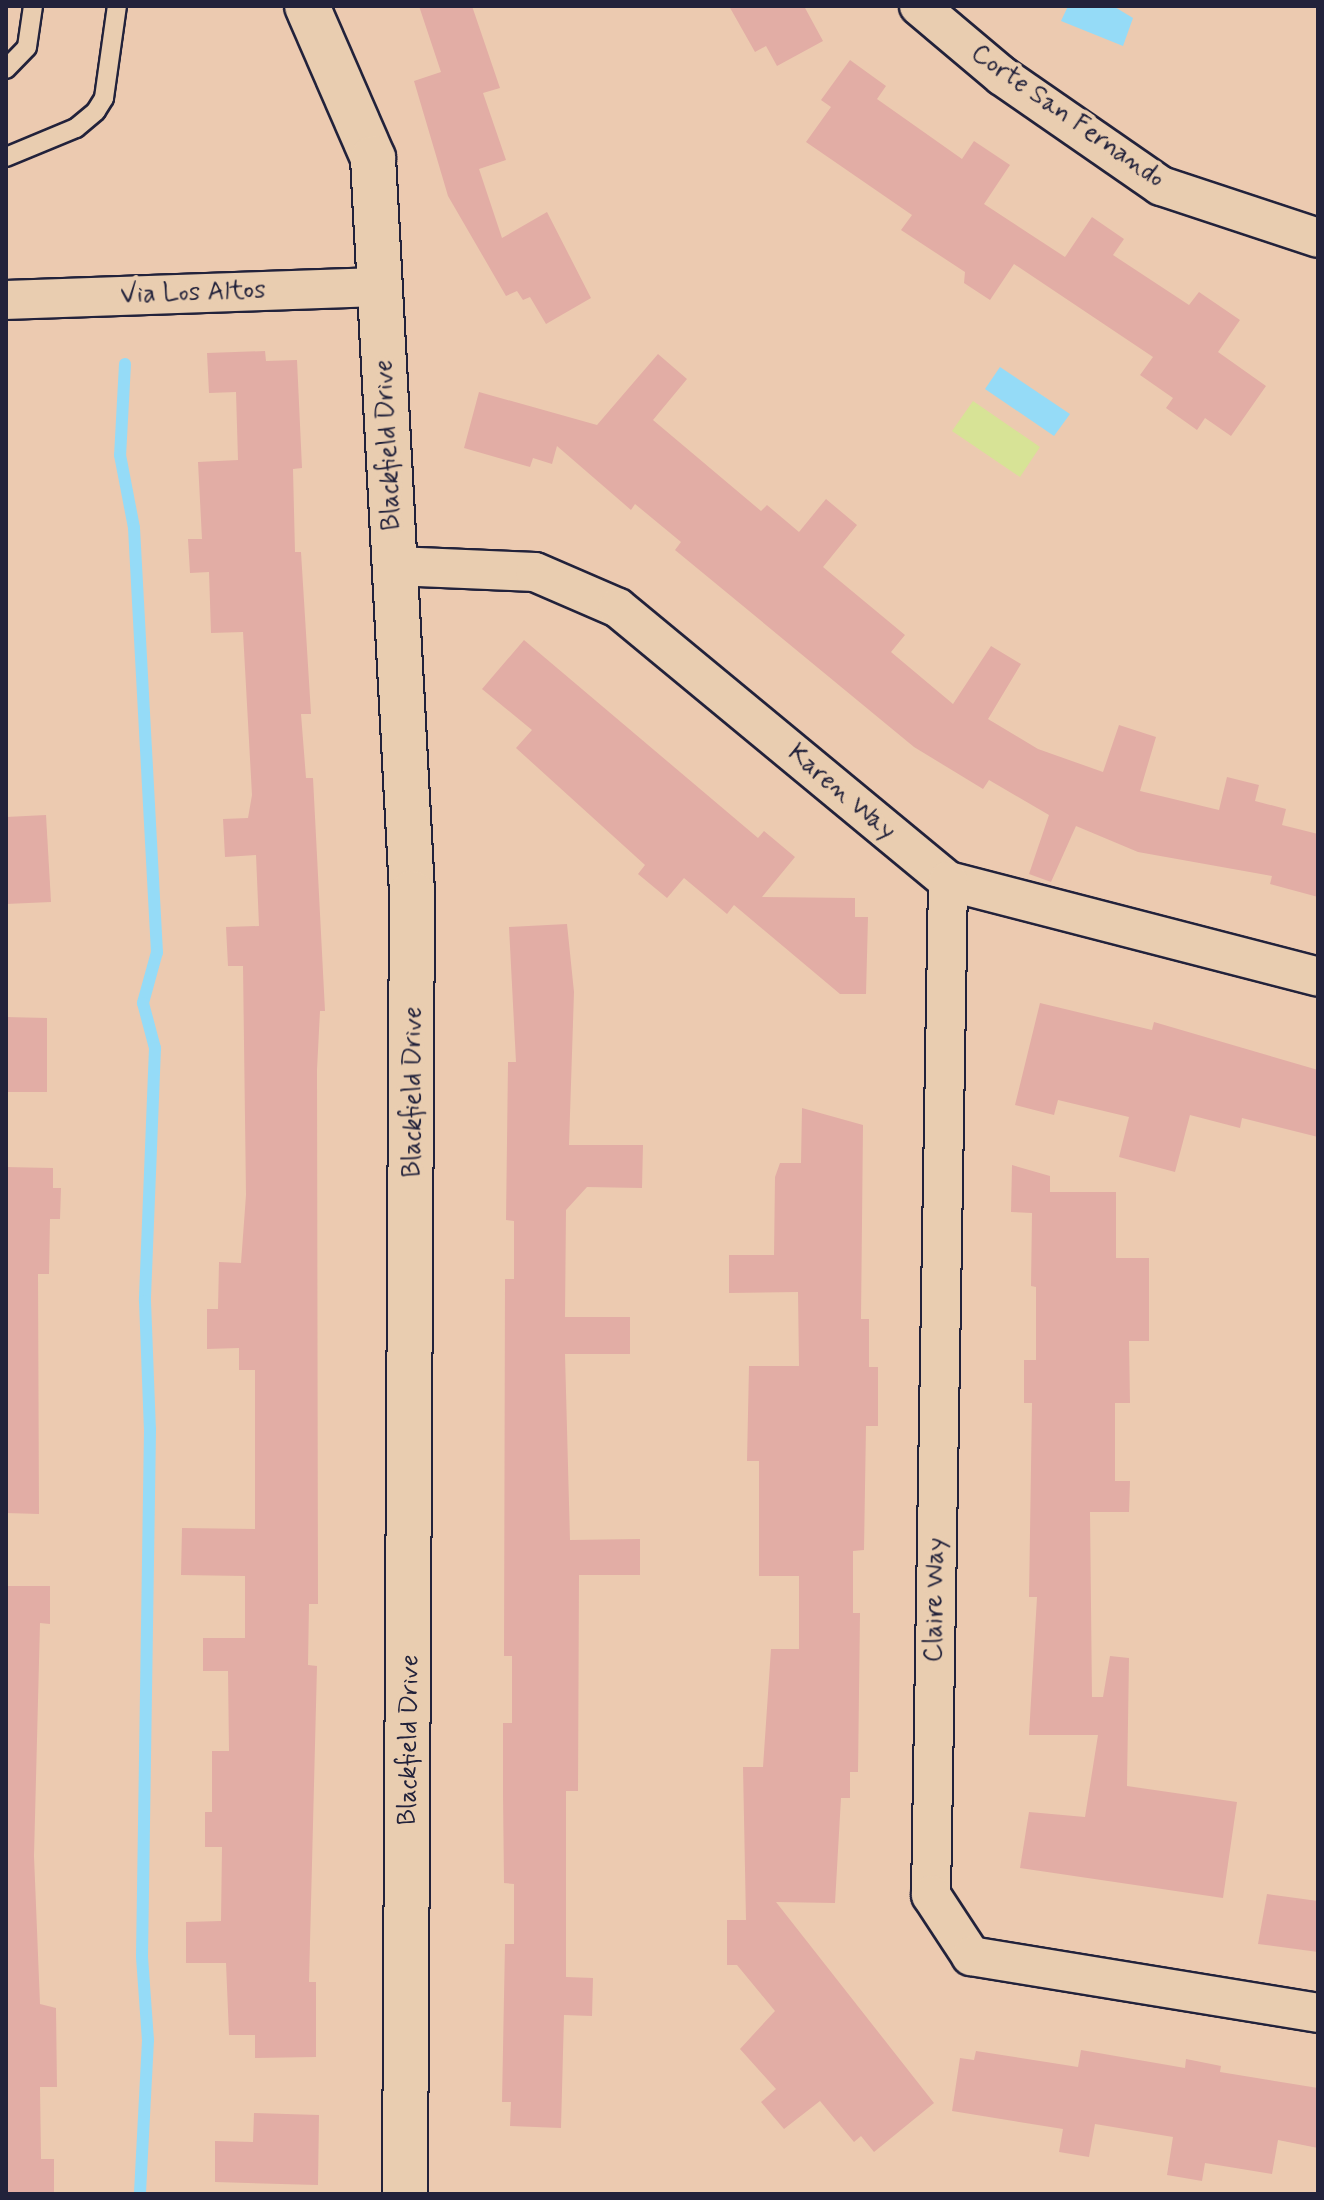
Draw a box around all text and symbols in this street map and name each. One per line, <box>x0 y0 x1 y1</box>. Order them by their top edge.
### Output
street label: Corte San Fernando <box>966 40 1168 194</box>
street label: Via Los Altos <box>122 276 264 312</box>
street label: Blackfield Drive <box>369 360 409 530</box>
street label: Karen Way <box>780 739 902 847</box>
street label: Blackfield Drive <box>398 1008 430 1176</box>
street label: Claire Way <box>919 1537 953 1663</box>
street label: Blackfield Drive <box>393 1655 427 1825</box>

